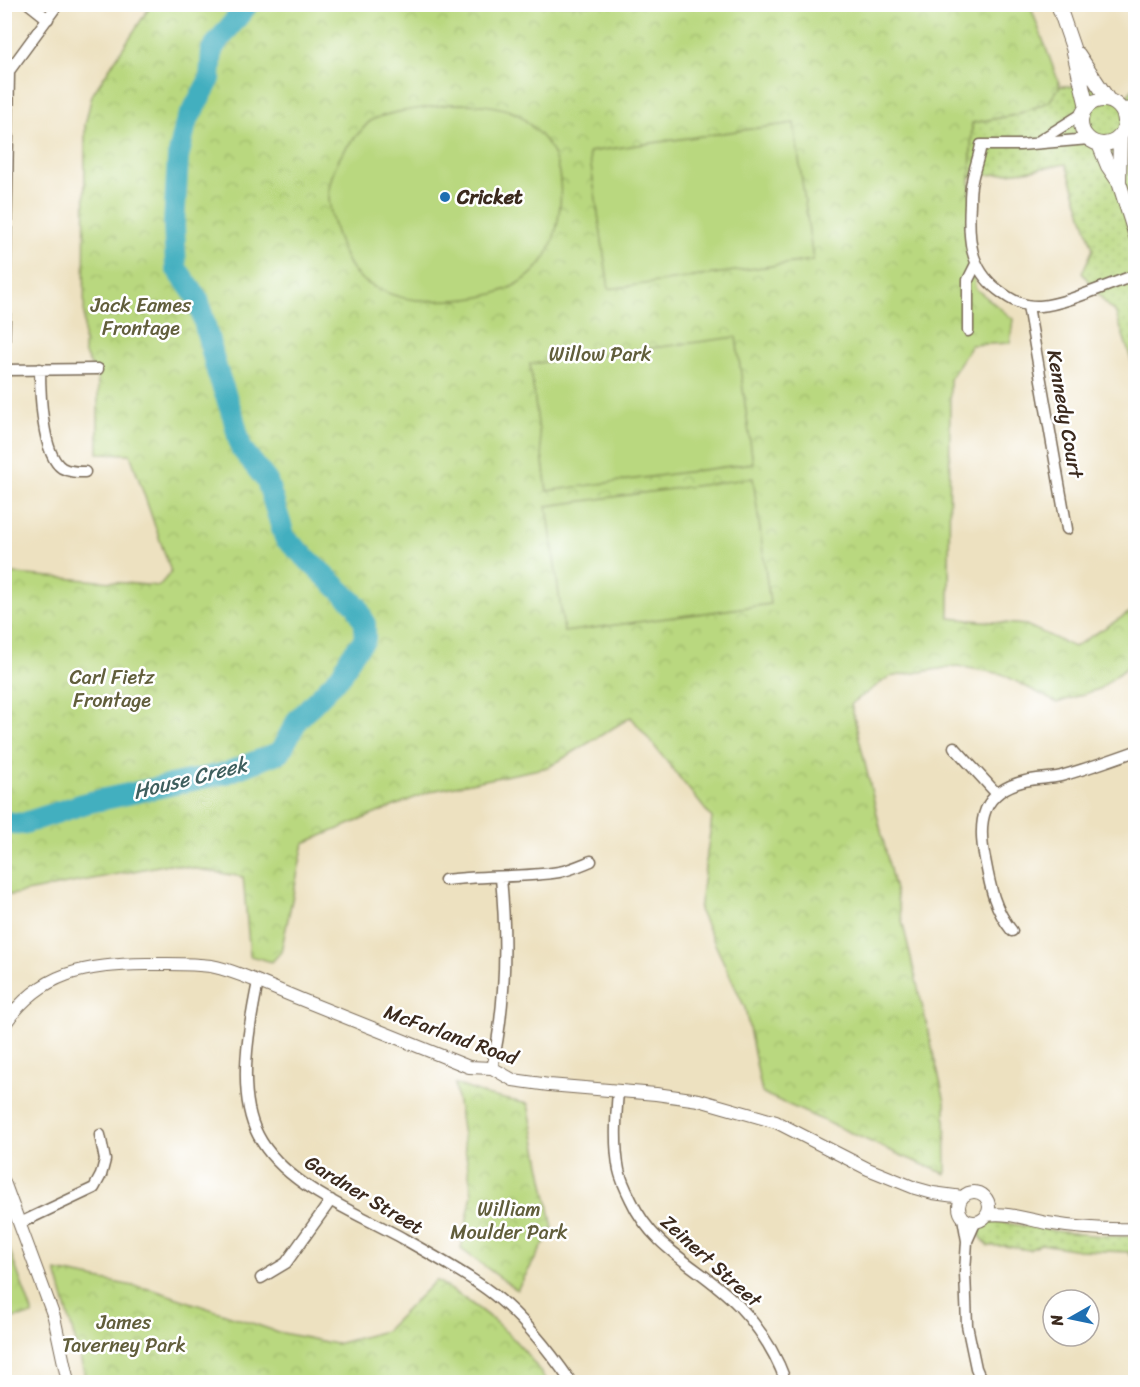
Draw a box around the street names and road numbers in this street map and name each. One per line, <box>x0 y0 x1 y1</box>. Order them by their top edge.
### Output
street label: Kennedy Court <box>1036 347 1094 482</box>
street label: McFarland Road <box>379 995 524 1076</box>
street label: Gardner Street <box>298 1146 431 1245</box>
street label: Zeinert Street <box>652 1206 770 1317</box>

